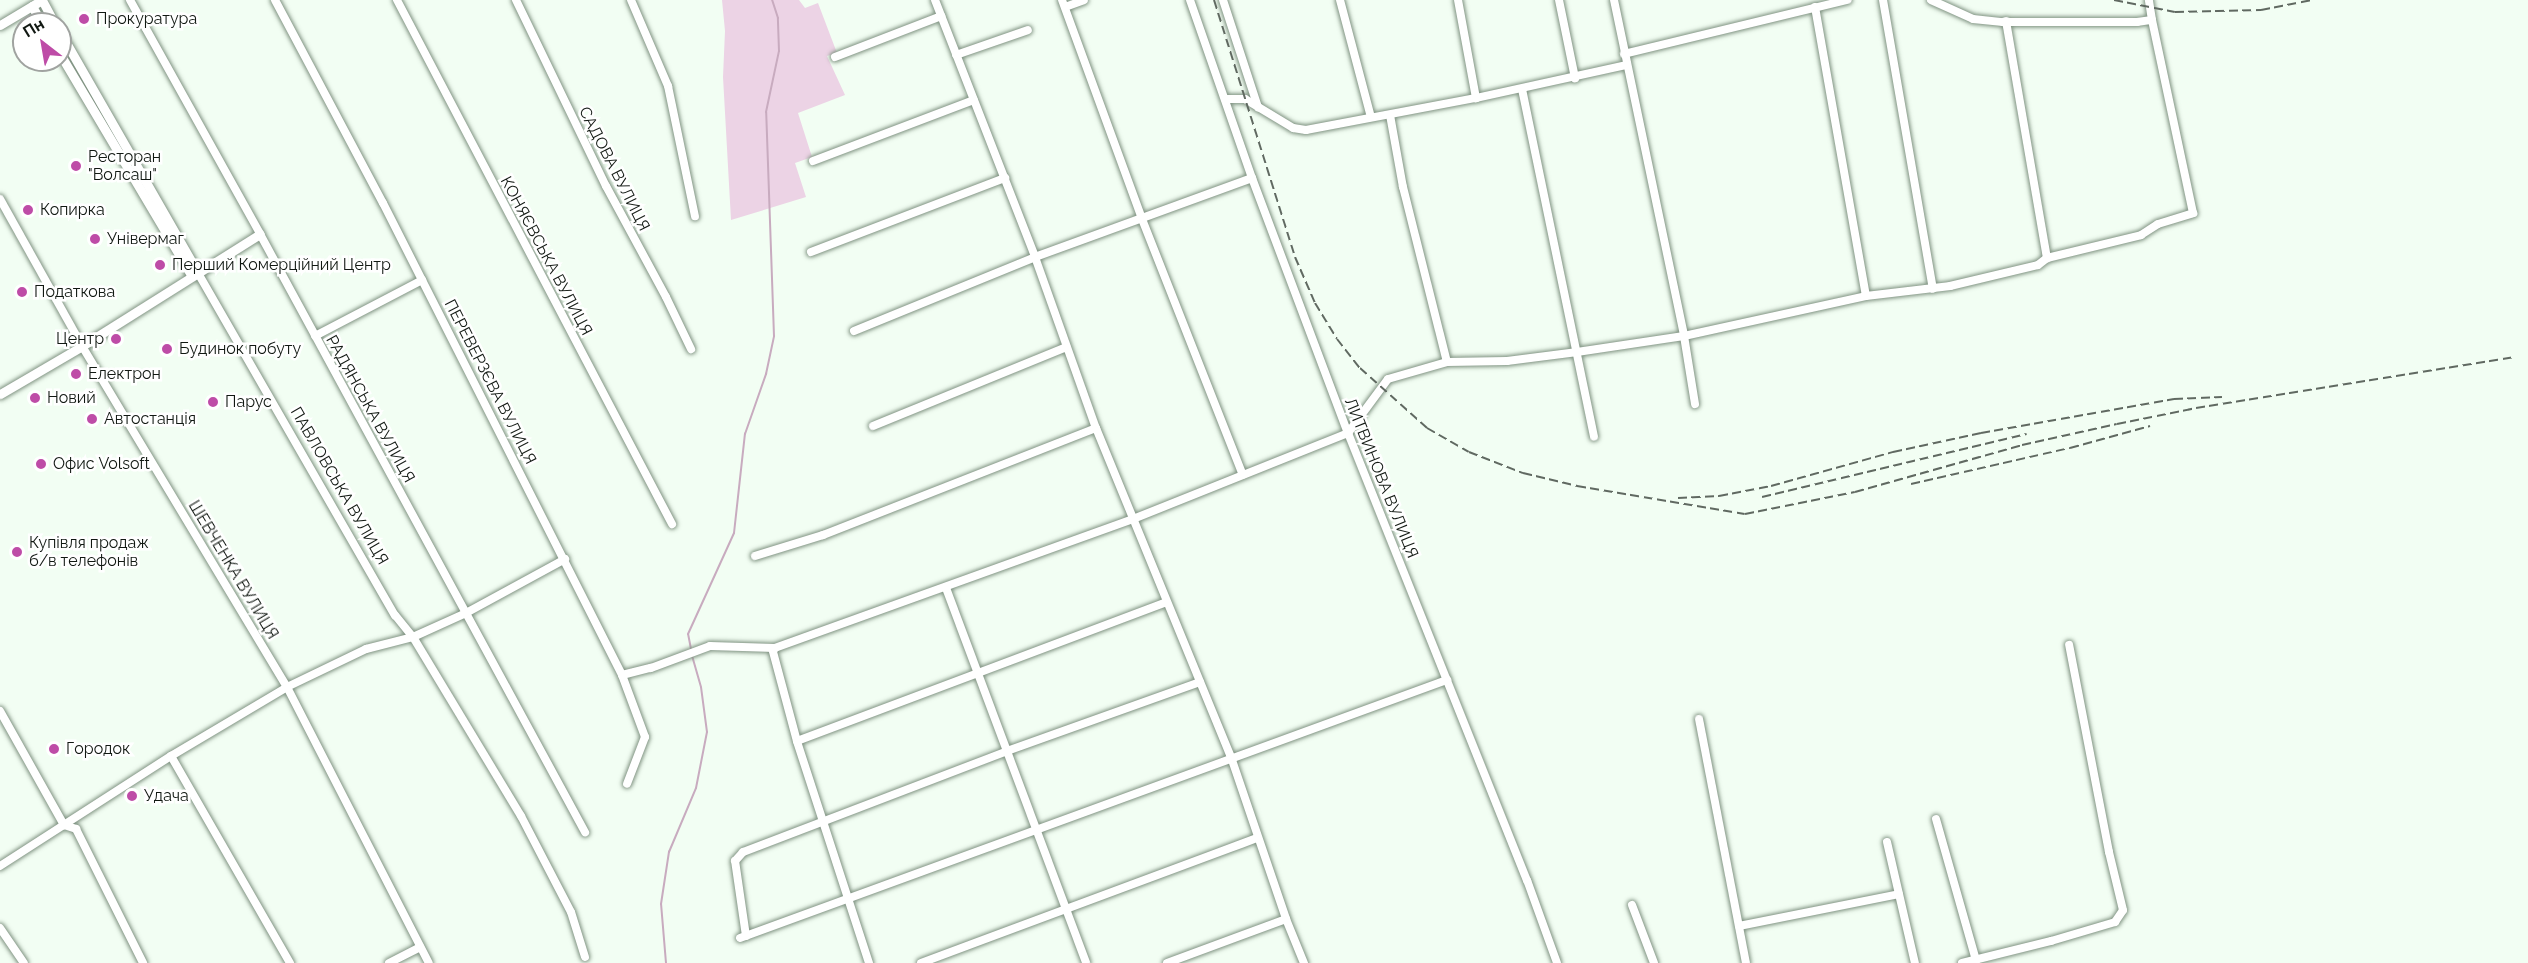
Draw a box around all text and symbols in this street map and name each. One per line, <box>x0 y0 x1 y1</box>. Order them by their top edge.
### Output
place label: Прокуратура <box>96 9 197 29</box>
north arrow <box>12 12 72 72</box>
marker: Прокуратура <box>77 12 91 26</box>
text: Пн <box>19 14 48 41</box>
street label: САДОВА ВУЛИЦЯ <box>574 104 654 234</box>
place label: Ресторан "Волсаш" <box>88 147 161 185</box>
marker: Ресторан "Волсаш" <box>69 159 83 173</box>
street label: КОНЯЄВСЬКА ВУЛИЦЯ <box>496 173 596 339</box>
place label: Копирка <box>40 200 105 220</box>
marker: Копирка <box>21 203 35 217</box>
place label: Універмаг <box>107 229 184 249</box>
marker: Універмаг <box>88 232 102 246</box>
place label: Перший Комерційний Центр <box>172 255 391 275</box>
marker: Перший Комерційний Центр <box>153 258 167 272</box>
place label: Податкова <box>34 282 115 302</box>
marker: Податкова <box>15 285 29 299</box>
street label: ПЕРЕВЕРЗЄВА ВУЛИЦЯ <box>440 296 540 468</box>
place label: Центр <box>56 329 104 349</box>
marker: Центр <box>109 332 123 346</box>
street label: РАДЯНСЬКА ВУЛИЦЯ <box>321 332 419 486</box>
place label: Будинок побуту <box>179 339 301 359</box>
marker: Будинок побуту <box>160 342 174 356</box>
place label: Електрон <box>88 364 161 384</box>
marker: Електрон <box>69 367 83 381</box>
place label: Новий <box>47 388 96 408</box>
marker: Новий <box>28 391 42 405</box>
place label: Парус <box>225 392 272 412</box>
marker: Парус <box>206 395 220 409</box>
street label: ЛИТВИНОВА ВУЛИЦЯ <box>1340 395 1422 561</box>
street label: ПАВЛОВСЬКА ВУЛИЦЯ <box>286 404 392 568</box>
place label: Автостанція <box>104 409 196 429</box>
marker: Автостанція <box>85 412 99 426</box>
place label: Офис Volsoft <box>53 454 150 474</box>
marker: Офис Volsoft <box>34 457 48 471</box>
street label: ШЕВЧЕНКА ВУЛИЦЯ <box>184 497 282 643</box>
place label: Купівля продаж б/в телефонів <box>29 533 149 571</box>
marker: Купівля продаж б/в телефонів <box>10 545 24 559</box>
place label: Городок <box>66 739 130 759</box>
marker: Городок <box>47 742 61 756</box>
place label: Удача <box>144 786 189 806</box>
marker: Удача <box>125 789 139 803</box>

